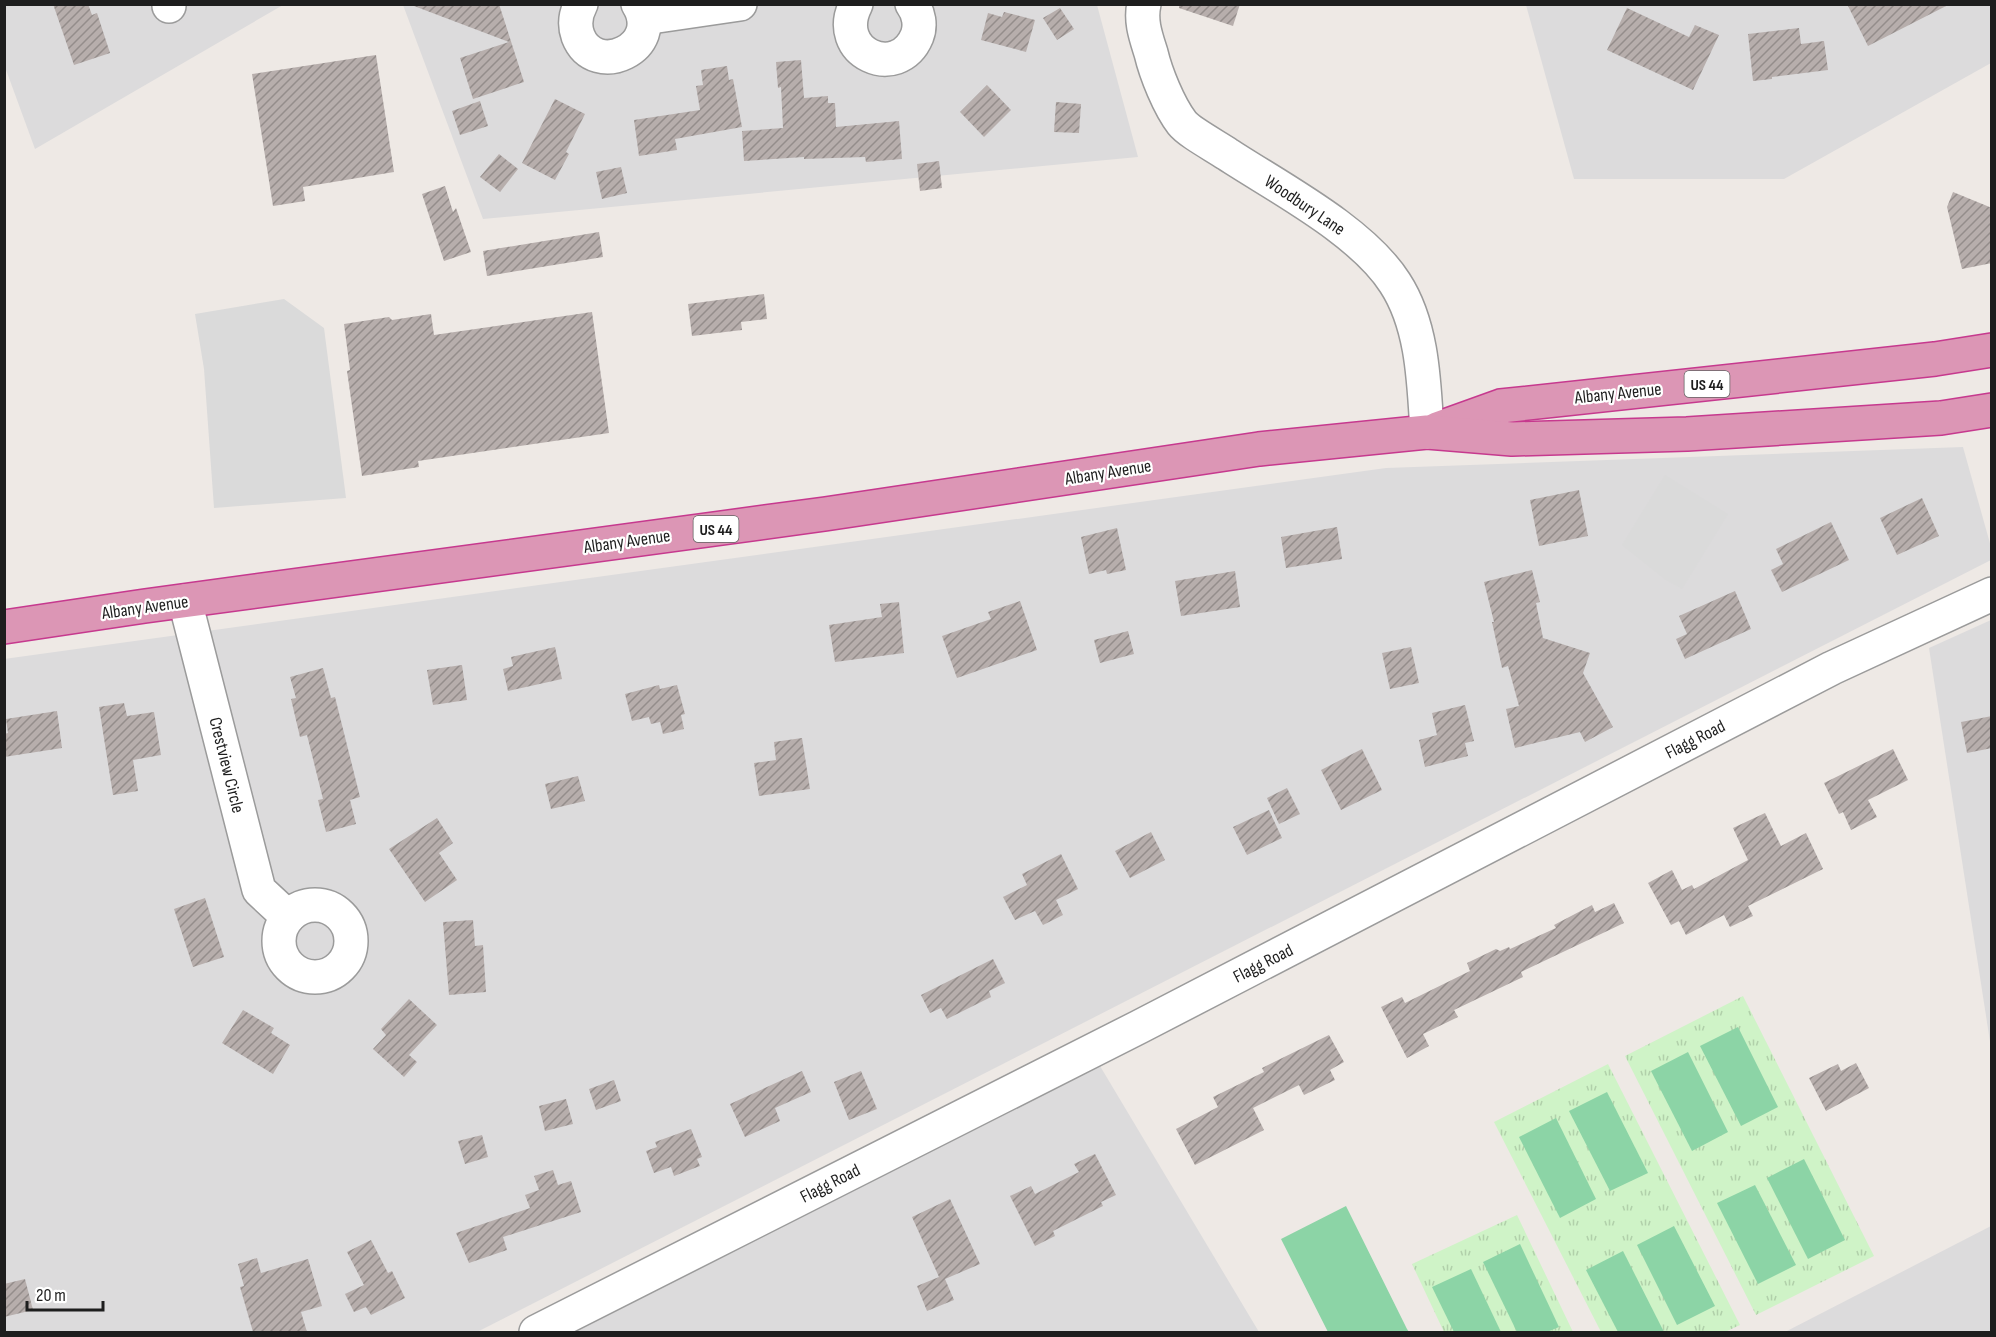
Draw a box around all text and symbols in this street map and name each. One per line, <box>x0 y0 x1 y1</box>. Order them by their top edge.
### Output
street label: Woodbury Lane <box>1260 171 1349 240</box>
road number: US 44 <box>1684 371 1730 397</box>
street label: Albany Avenue <box>1573 379 1662 409</box>
street label: Albany Avenue <box>1062 455 1153 490</box>
road number: US 44 <box>694 516 738 542</box>
street label: Albany Avenue <box>581 525 672 558</box>
street label: Albany Avenue <box>99 591 190 624</box>
street label: Crestview Circle <box>204 715 249 815</box>
street label: Flagg Road <box>1662 715 1729 763</box>
street label: Flagg Road <box>1230 939 1297 987</box>
street label: Flagg Road <box>797 1159 864 1207</box>
scale bar <box>27 1274 104 1312</box>
text: 20 m <box>36 1285 66 1306</box>

